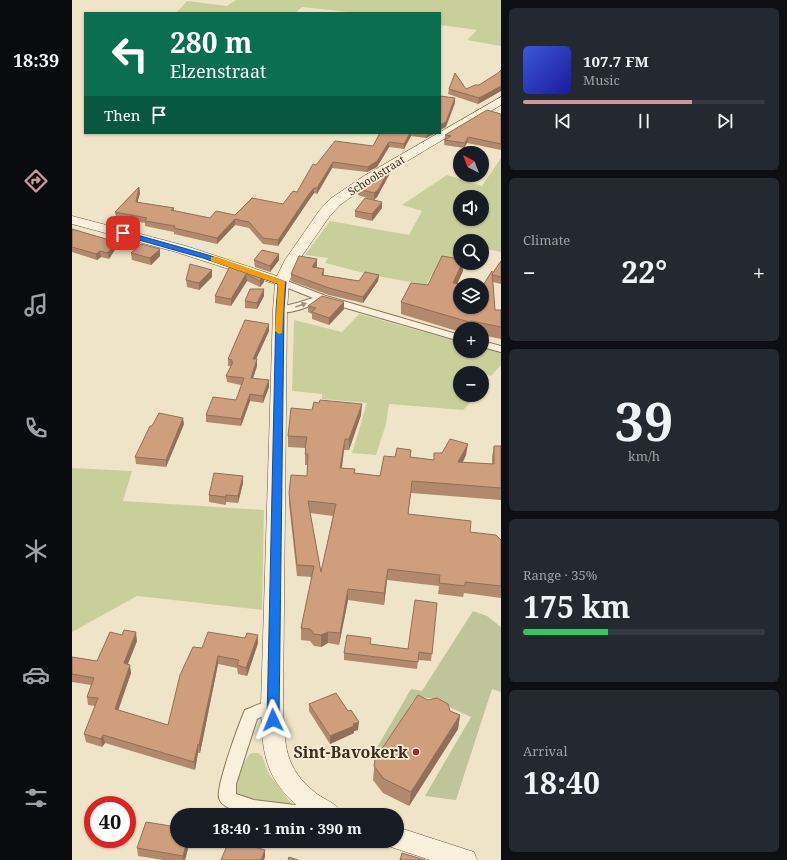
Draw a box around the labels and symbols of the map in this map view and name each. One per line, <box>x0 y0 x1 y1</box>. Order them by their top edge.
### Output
north arrow <box>453 146 489 182</box>
street label: Schoolstraat <box>345 151 407 198</box>
pin <box>106 216 140 250</box>
one-way arrow <box>296 302 308 308</box>
position arrow <box>252 699 294 741</box>
place label: Sint-Bavokerk <box>294 741 409 763</box>
marker: Sint-Bavokerk <box>411 747 421 757</box>
speed limit sign: 40 <box>84 796 136 848</box>

